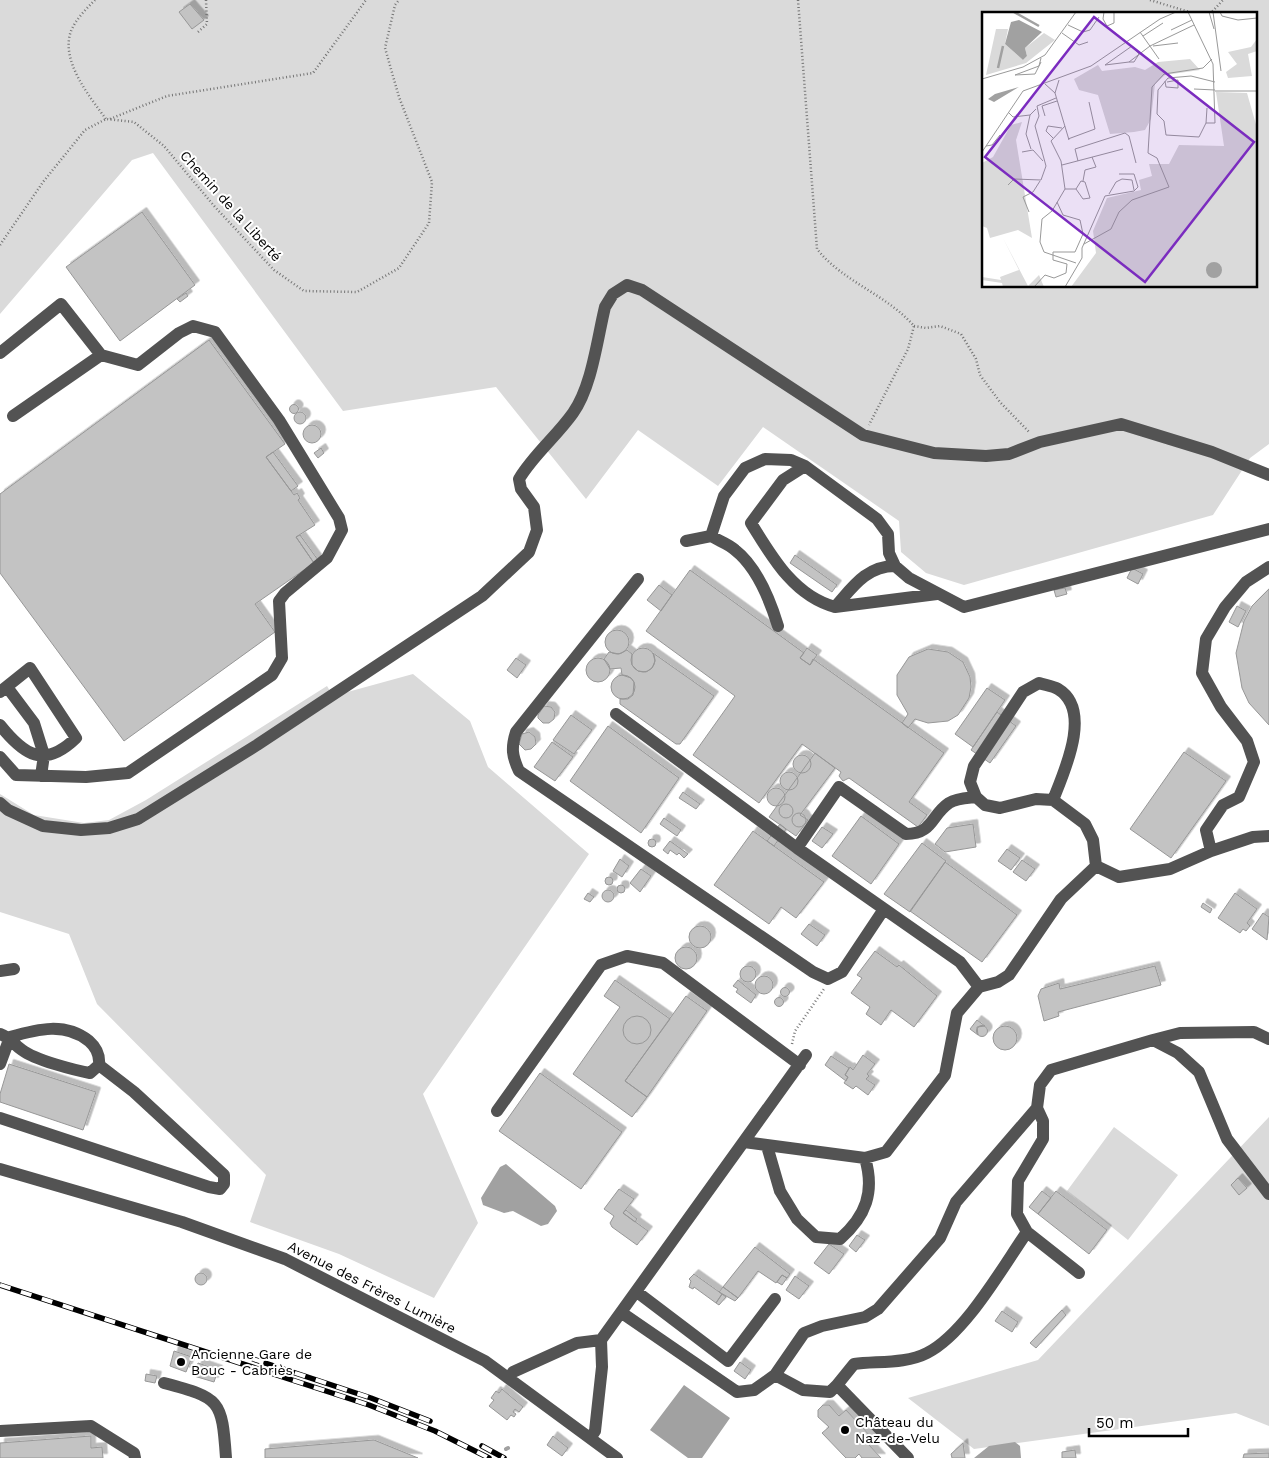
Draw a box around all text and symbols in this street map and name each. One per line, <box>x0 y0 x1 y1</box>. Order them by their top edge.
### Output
inset map <box>982 12 1256 288</box>
street label: Chemin de la Liberté <box>177 147 285 265</box>
street label: Avenue des Frères Lumière <box>285 1238 459 1336</box>
place label: Ancienne Gare de Bouc - Cabriès <box>191 1346 312 1378</box>
marker: Ancienne Gare de Bouc - Cabriès <box>175 1356 187 1368</box>
scale bar <box>1089 1406 1188 1438</box>
place label: Château du Naz-de-Velu <box>855 1414 940 1446</box>
text: 50 m <box>1096 1414 1133 1432</box>
marker: Château du Naz-de-Velu <box>839 1424 851 1436</box>

